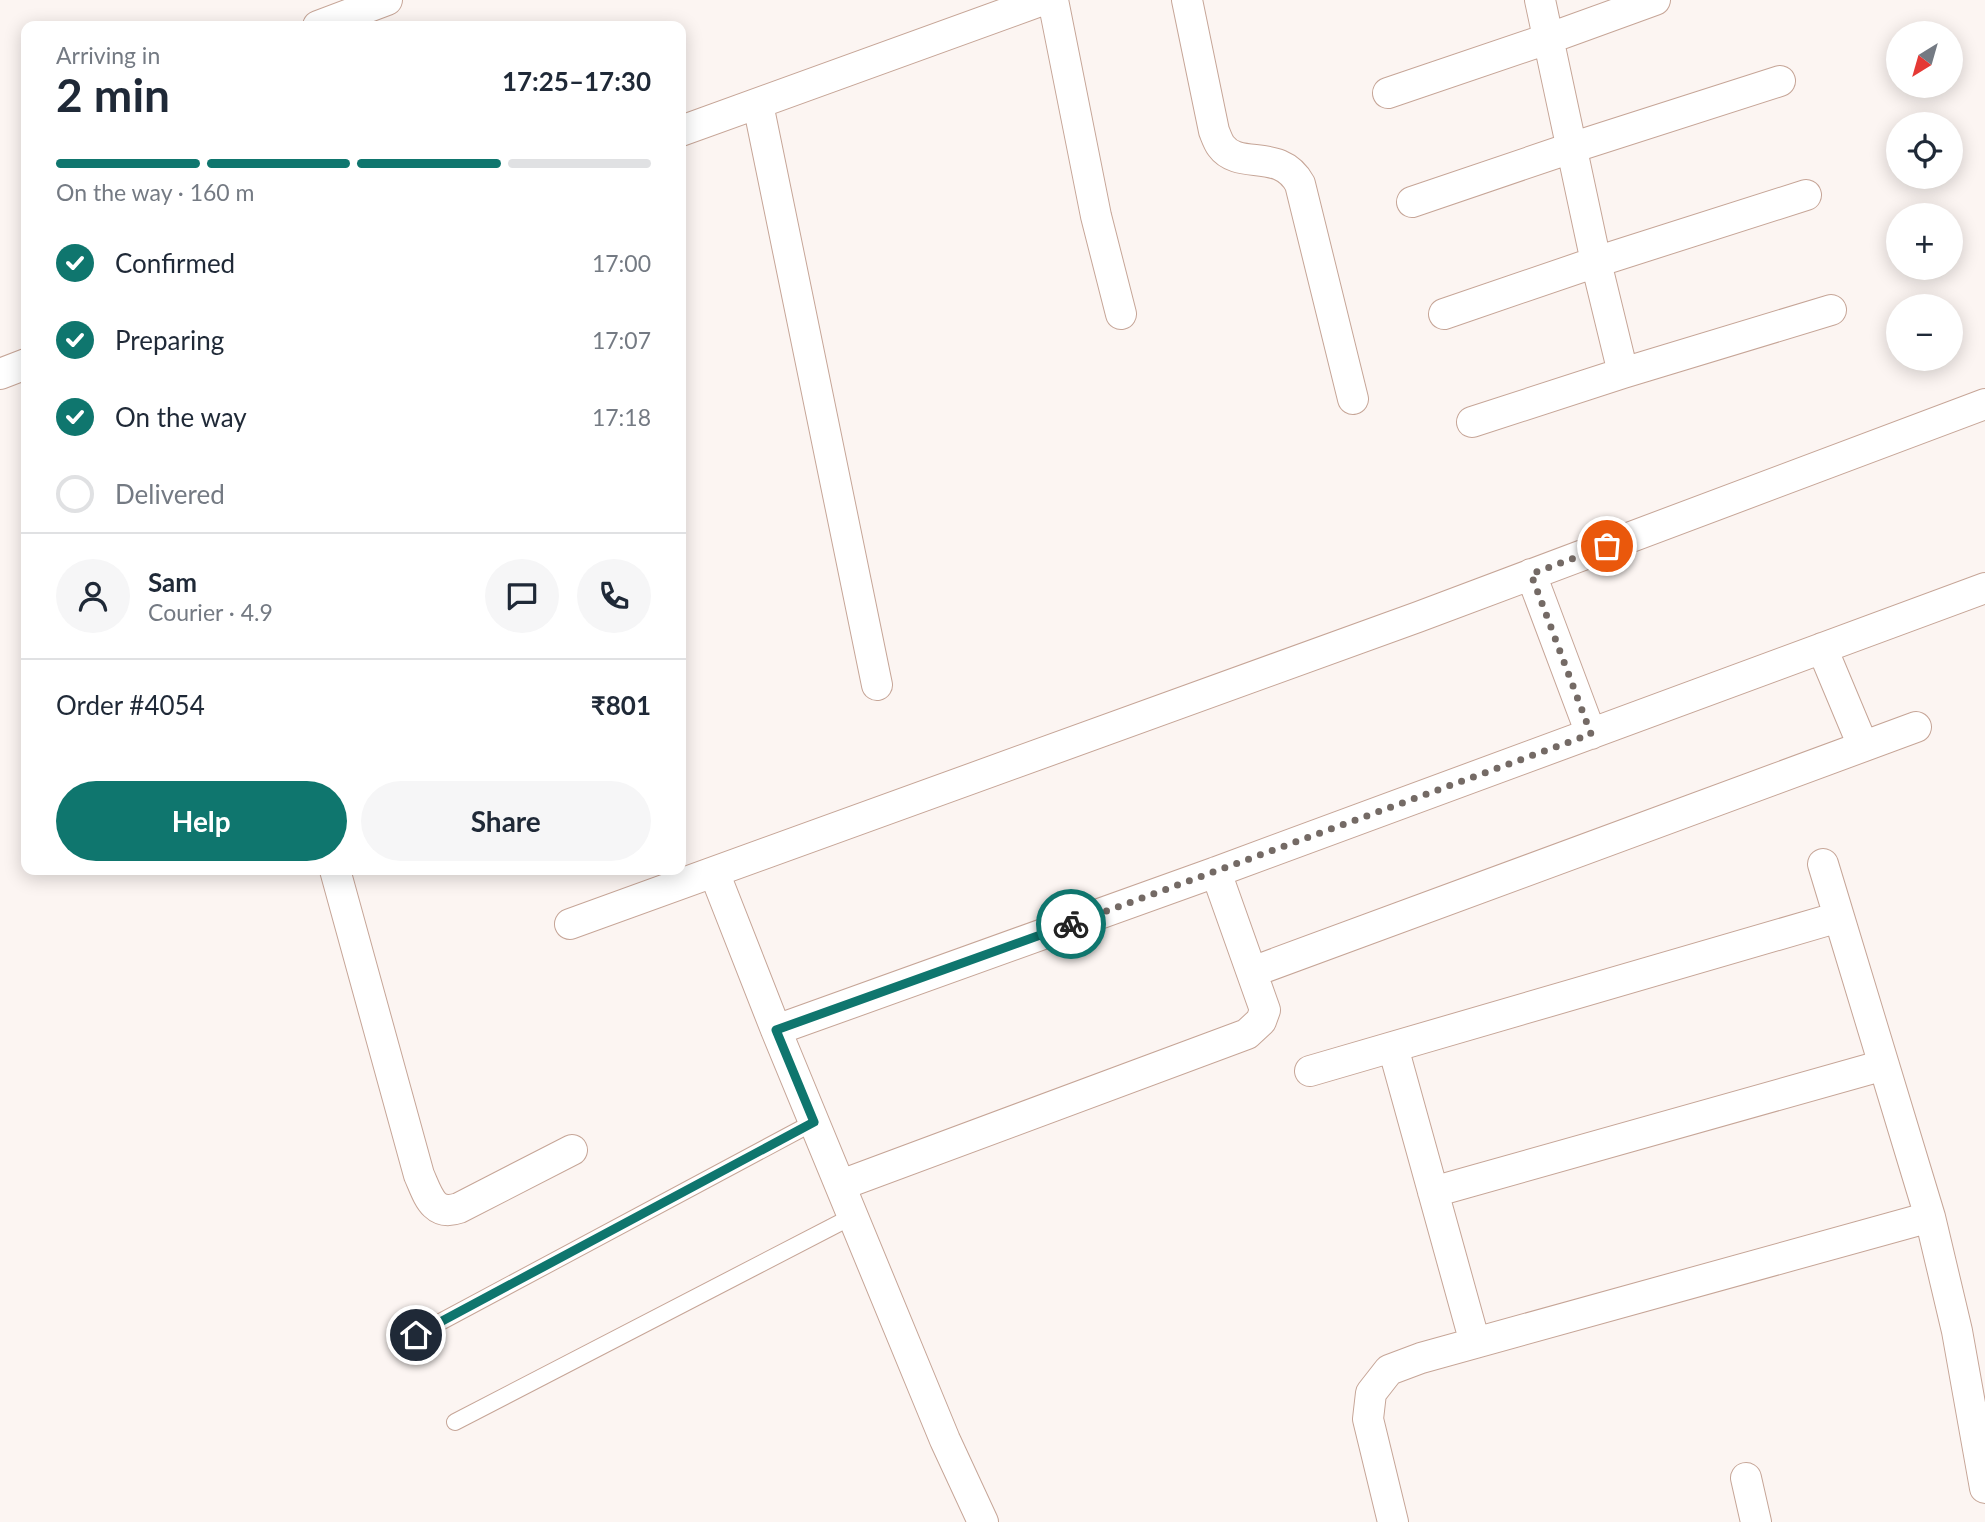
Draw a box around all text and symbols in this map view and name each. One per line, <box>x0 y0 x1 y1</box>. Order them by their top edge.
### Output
north arrow <box>1886 21 1964 98</box>
map controls <box>1886 21 1963 371</box>
text: Arriving in <box>56 41 160 69</box>
text: 17:25–17:30 <box>502 65 651 97</box>
text: 2 min <box>56 67 170 122</box>
button: locate <box>1886 112 1963 189</box>
text: On the way · 160 m <box>56 178 255 206</box>
button: + <box>1886 203 1963 280</box>
icon: check <box>56 244 94 282</box>
text: Confirmed <box>115 247 235 279</box>
text: 17:00 <box>592 249 651 277</box>
button: − <box>1886 294 1963 371</box>
icon: check <box>56 321 94 359</box>
text: Preparing <box>115 324 224 356</box>
text: 17:07 <box>592 326 651 354</box>
icon: check <box>56 398 94 436</box>
text: On the way <box>115 401 247 433</box>
text: 17:18 <box>592 403 651 431</box>
text: Delivered <box>115 478 225 510</box>
pin <box>1577 516 1637 576</box>
icon: bag <box>1588 527 1626 565</box>
button: person <box>56 559 130 633</box>
button: chat <box>485 559 559 633</box>
button: phone <box>577 559 651 633</box>
text: Sam <box>148 566 197 598</box>
text: Courier · 4.9 <box>148 598 273 626</box>
text: Order #4054 <box>56 689 205 721</box>
text: ₹801 <box>591 689 651 721</box>
button: Help <box>56 781 347 861</box>
button: Share <box>361 781 651 861</box>
courier <box>1036 889 1106 959</box>
icon: bike <box>1052 905 1090 943</box>
pin <box>386 1305 446 1365</box>
icon: home <box>397 1316 435 1354</box>

